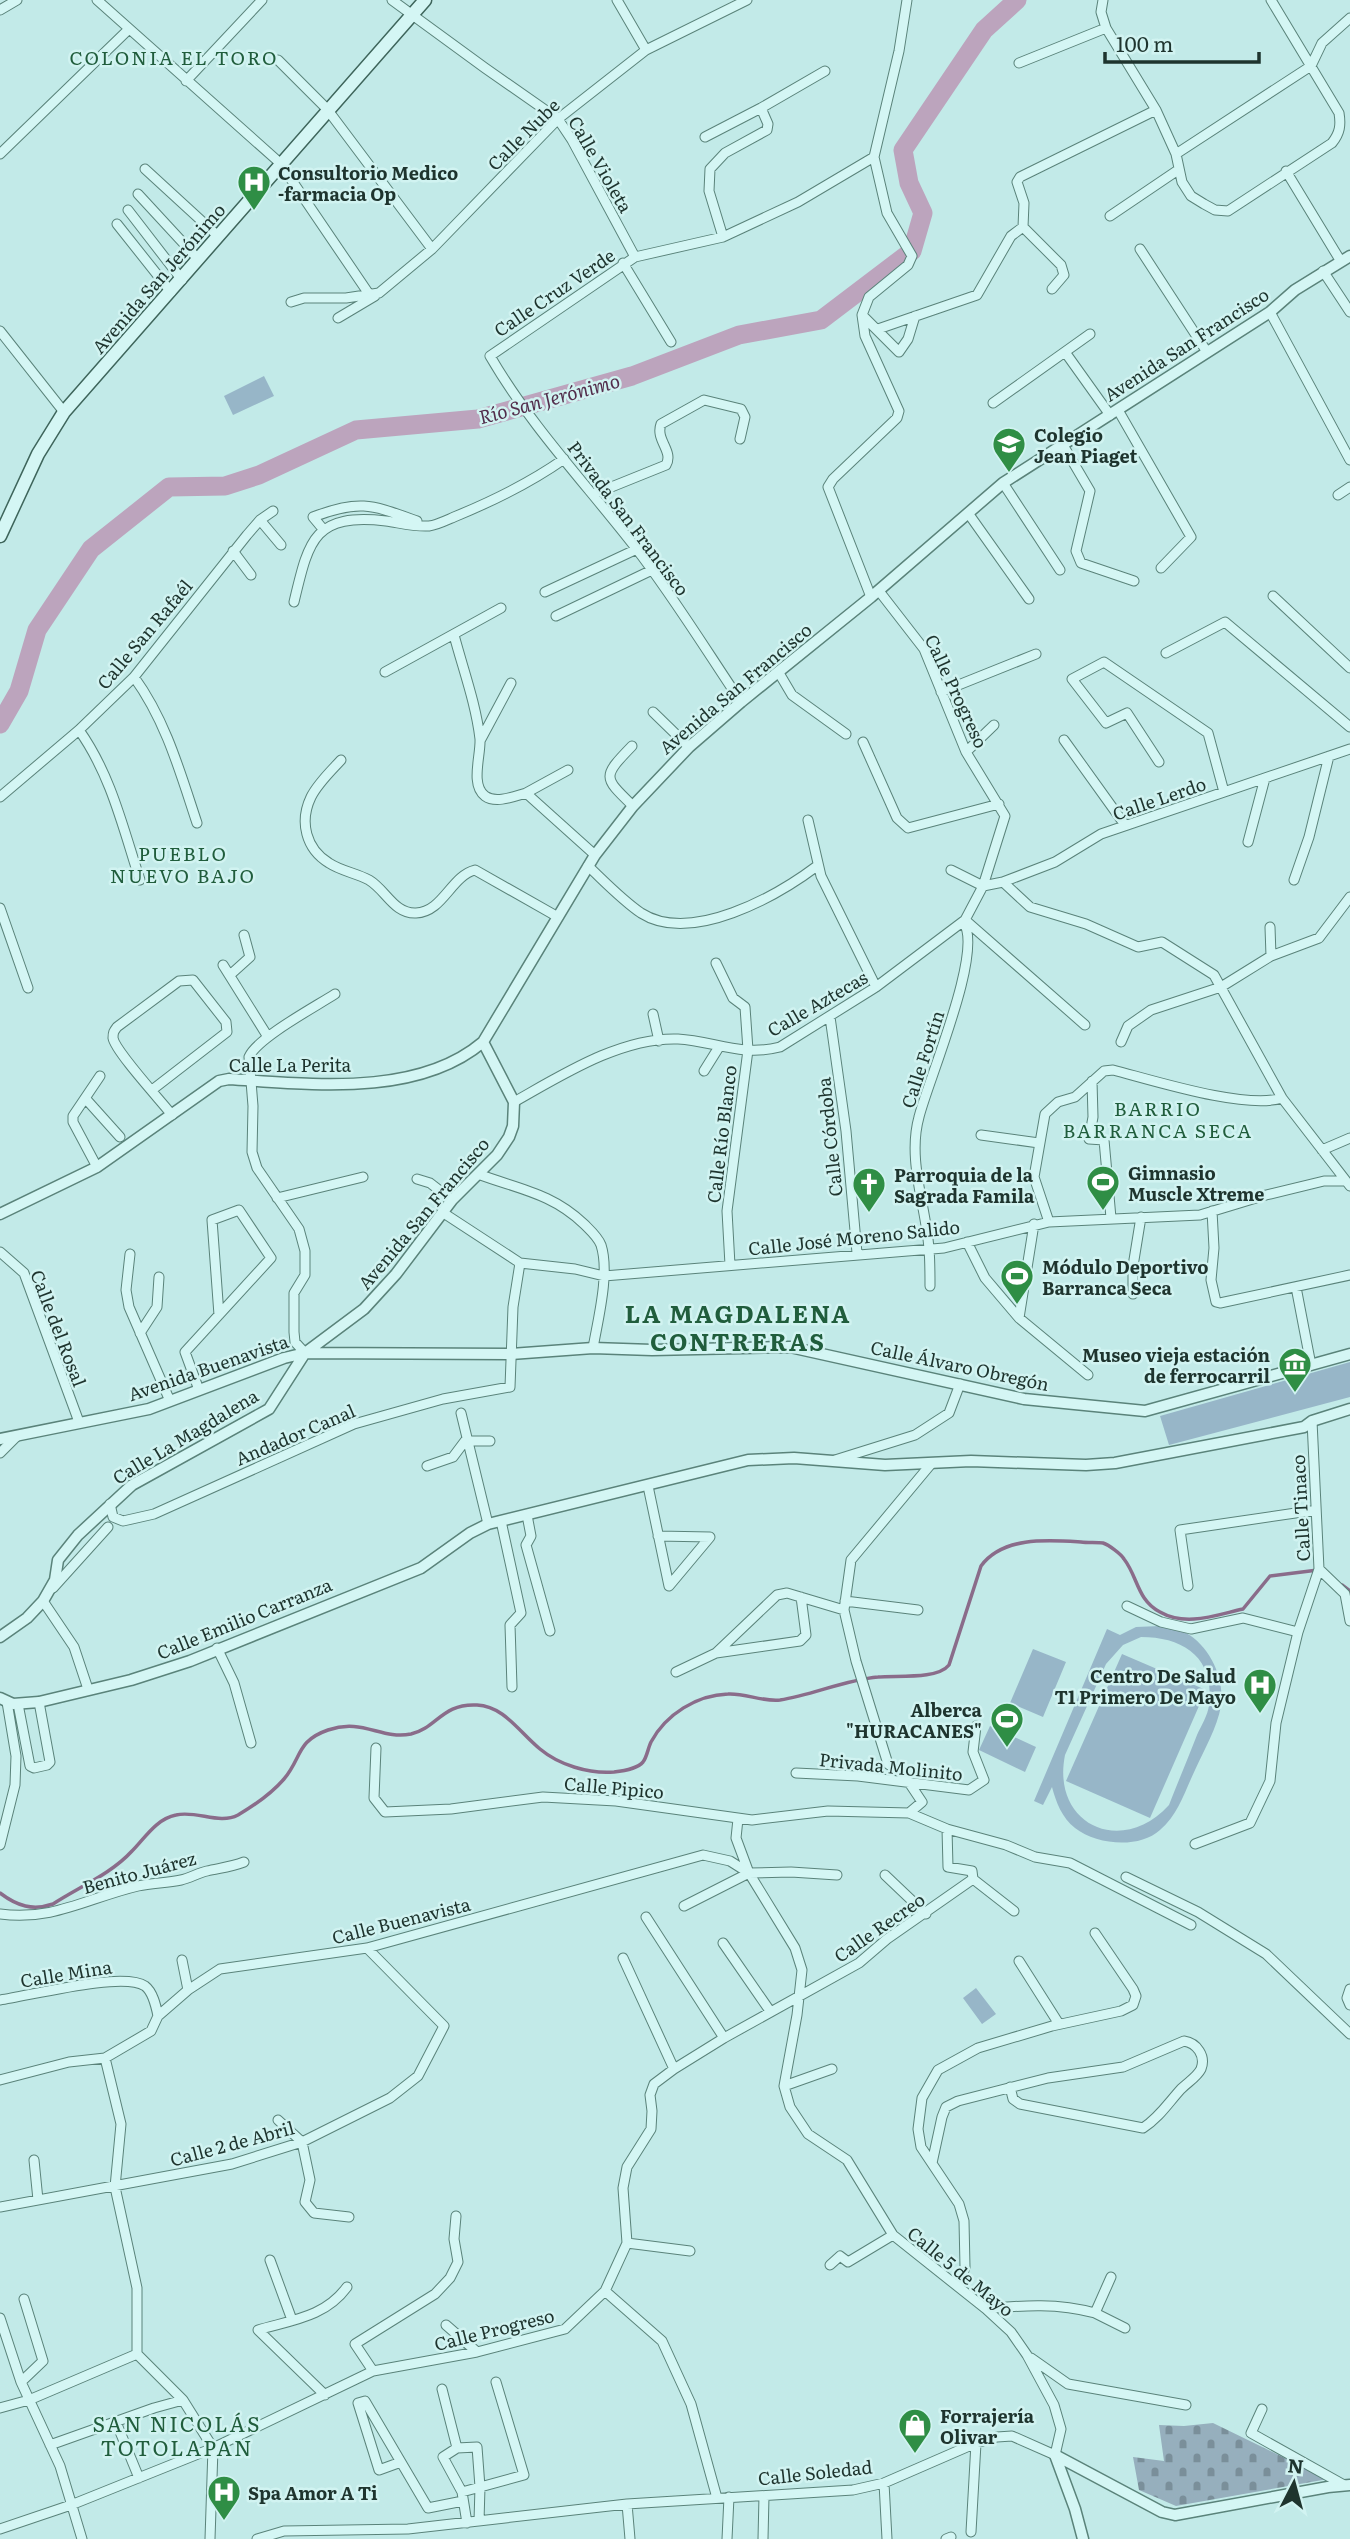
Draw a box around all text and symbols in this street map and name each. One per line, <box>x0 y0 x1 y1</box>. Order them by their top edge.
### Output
scale bar <box>1105 21 1259 65</box>
text: 100 m <box>1116 27 1173 58</box>
district label: COLONIA EL TORO <box>69 43 279 71</box>
street label: Calle Nube <box>481 92 565 176</box>
street label: Calle Violeta <box>562 111 640 218</box>
place label: Consultorio Medico -farmacia Op <box>278 159 458 207</box>
hospital icon: Consultorio Medico -farmacia Op <box>235 163 273 212</box>
street label: Avenida San Jerónimo <box>85 197 231 359</box>
street label: Calle Cruz Verde <box>488 241 620 343</box>
street label: Avenida San Francisco <box>1098 280 1274 408</box>
water label: Río San Jerónimo <box>475 366 623 430</box>
place label: Colegio Jean Piaget <box>1034 421 1137 469</box>
school or university icon: Colegio Jean Piaget <box>990 425 1028 474</box>
street label: Privada San Francisco <box>562 435 696 601</box>
street label: Calle San Rafaél <box>90 573 198 695</box>
street label: Avenida San Francisco <box>653 616 817 760</box>
street label: Calle Progreso <box>919 630 995 752</box>
street label: Calle Lerdo <box>1109 769 1209 827</box>
district label: PUEBLO NUEVO BAJO <box>110 839 256 889</box>
street label: Calle Aztecas <box>762 963 872 1043</box>
street label: Calle Fortín <box>894 1007 951 1111</box>
street label: Calle La Perita <box>229 1051 352 1078</box>
street label: Calle Río Blanco <box>699 1063 743 1205</box>
street label: Calle Córdoba <box>809 1076 849 1198</box>
district label: BARRIO BARRANCA SECA <box>1063 1094 1253 1144</box>
street label: Avenida San Francisco <box>351 1131 495 1295</box>
place label: Gimnasio Muscle Xtreme <box>1128 1159 1265 1207</box>
place label: Parroquia de la Sagrada Famila <box>894 1161 1035 1209</box>
sports icon: Gimnasio Muscle Xtreme <box>1084 1163 1122 1212</box>
church icon: Parroquia de la Sagrada Famila <box>850 1165 888 1214</box>
street label: Calle José Moreno Salido <box>747 1212 961 1262</box>
place label: Módulo Deportivo Barranca Seca <box>1042 1253 1209 1301</box>
sports icon: Módulo Deportivo Barranca Seca <box>998 1257 1036 1306</box>
street label: Calle del Rosal <box>24 1266 94 1390</box>
district label: LA MAGDALENA CONTRERAS <box>625 1295 851 1358</box>
street label: Avenida Buenavista <box>124 1327 292 1407</box>
street label: Calle Álvaro Obregón <box>868 1333 1052 1397</box>
place label: Museo vieja estación de ferrocarril <box>1082 1341 1270 1389</box>
museum icon: Museo vieja estación de ferrocarril <box>1276 1345 1314 1394</box>
street label: Calle La Magdalena <box>107 1381 263 1490</box>
street label: Andador Canal <box>231 1397 359 1471</box>
street label: Calle Tinaco <box>1284 1454 1316 1562</box>
street label: Calle Emilio Carranza <box>152 1570 336 1666</box>
place label: Centro De Salud T1 Primero De Mayo <box>1055 1662 1236 1710</box>
hospital icon: Centro De Salud T1 Primero De Mayo <box>1241 1666 1279 1715</box>
place label: Alberca "HURACANES" <box>846 1696 983 1744</box>
sports icon: Alberca "HURACANES" <box>988 1700 1026 1749</box>
street label: Privada Molinito <box>818 1745 964 1787</box>
street label: Calle Pipico <box>563 1769 665 1805</box>
street label: Benito Juárez <box>79 1844 199 1900</box>
street label: Calle Recreo <box>828 1886 930 1968</box>
street label: Calle Buenavista <box>329 1890 473 1950</box>
street label: Calle Mina <box>18 1952 114 1994</box>
street label: Calle 2 de Abril <box>167 2113 297 2173</box>
street label: Calle 5 de Mayo <box>902 2219 1020 2323</box>
street label: Calle Progreso <box>431 2301 557 2357</box>
place label: Forrajería Olivar <box>940 2402 1035 2450</box>
shop icon: Forrajería Olivar <box>896 2406 934 2455</box>
district label: SAN NICOLÁS TOTOLAPAN <box>92 2407 262 2462</box>
north arrow <box>1259 2448 1329 2518</box>
text: N <box>1286 2450 1305 2480</box>
street label: Calle Soledad <box>757 2453 873 2491</box>
hospital icon: Spa Amor A Ti <box>205 2473 243 2522</box>
place label: Spa Amor A Ti <box>248 2479 378 2506</box>

